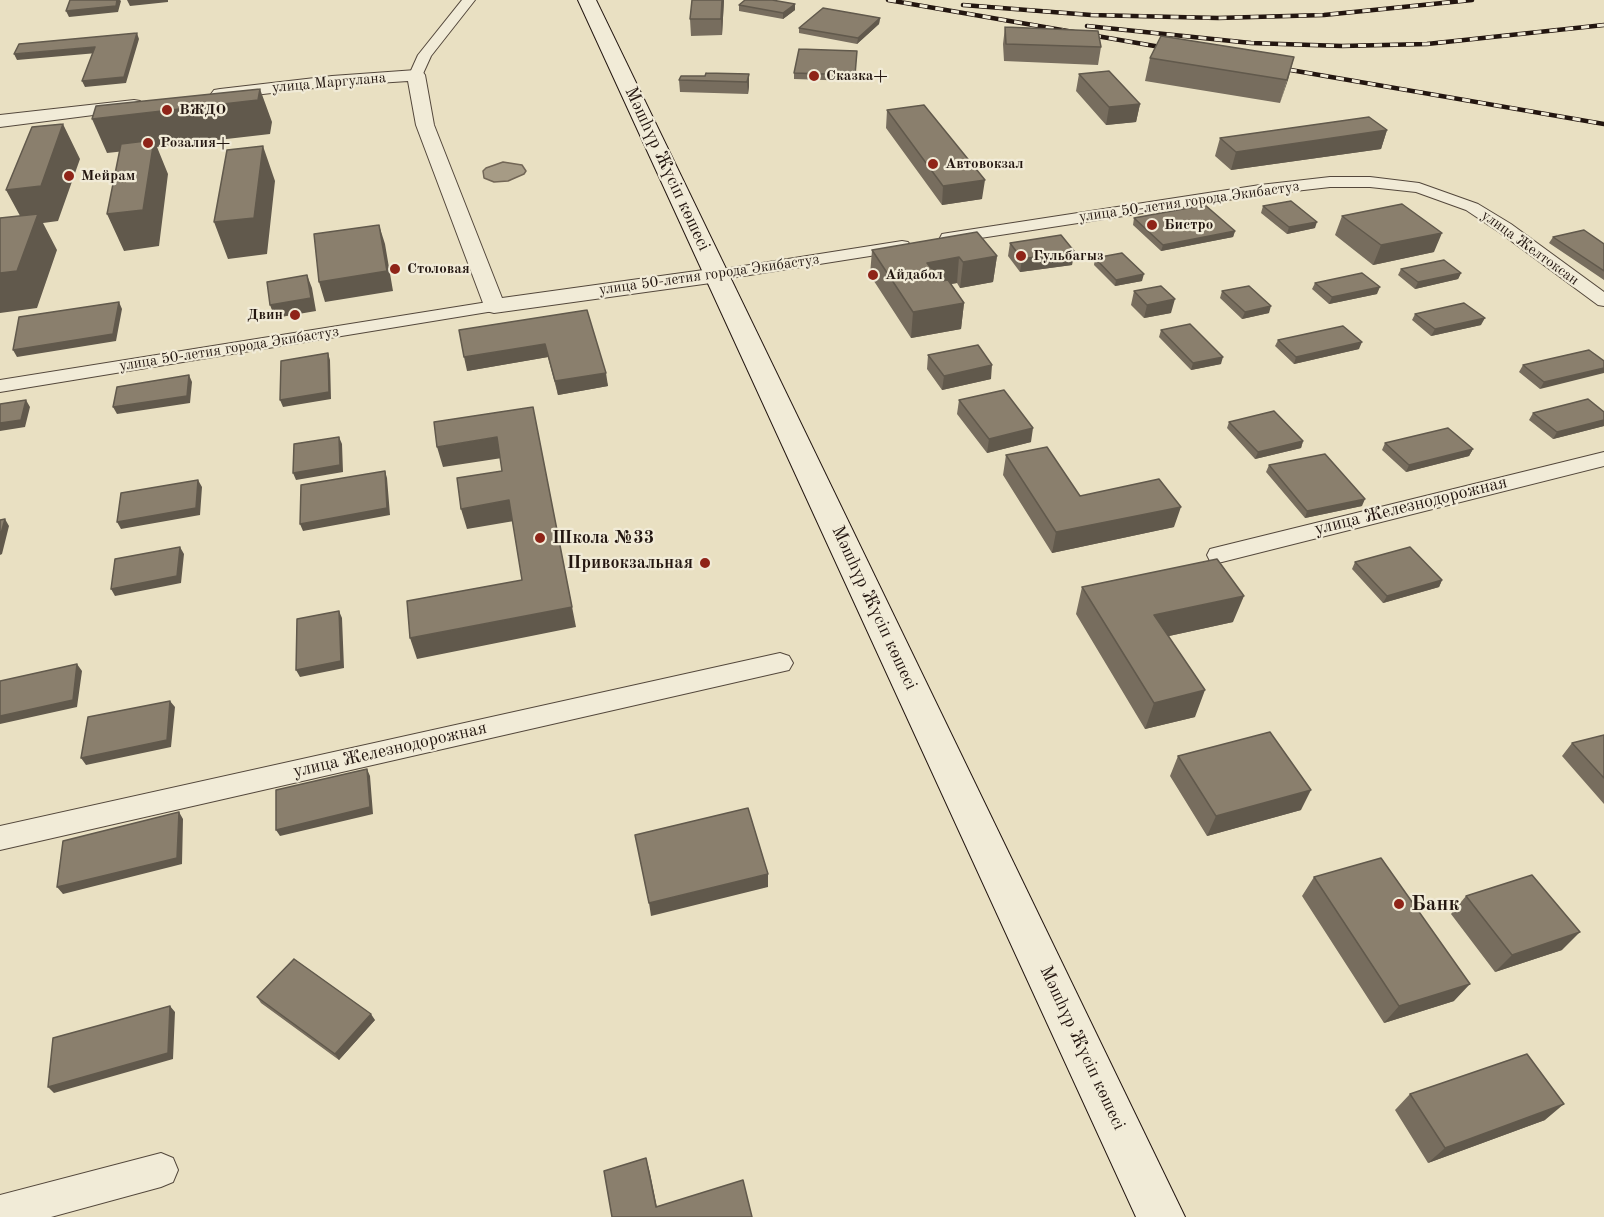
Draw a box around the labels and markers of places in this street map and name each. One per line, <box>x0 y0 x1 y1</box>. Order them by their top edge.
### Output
place label: Сказка+ <box>826 67 888 85</box>
marker: Сказка+ <box>807 69 821 83</box>
place label: ВЖДО <box>179 101 226 119</box>
marker: ВЖДО <box>160 103 174 117</box>
place label: Розалия+ <box>160 134 230 152</box>
marker: Розалия+ <box>141 136 155 150</box>
place label: Автовокзал <box>945 155 1024 173</box>
marker: Автовокзал <box>926 157 940 171</box>
place label: Мейрам <box>81 167 135 185</box>
marker: Мейрам <box>62 169 76 183</box>
place label: Бистро <box>1164 216 1213 234</box>
marker: Бистро <box>1145 218 1159 232</box>
place label: Гульбагыз <box>1033 247 1103 265</box>
marker: Гульбагыз <box>1014 249 1028 263</box>
place label: Столовая <box>407 260 470 278</box>
marker: Столовая <box>388 262 402 276</box>
place label: Айдабол <box>885 266 943 284</box>
marker: Айдабол <box>866 268 880 282</box>
place label: Двин <box>247 306 283 324</box>
marker: Двин <box>288 308 302 322</box>
place label: Школа №33 <box>552 527 654 549</box>
marker: Школа №33 <box>533 531 547 545</box>
place label: Привокзальная <box>567 552 693 574</box>
marker: Привокзальная <box>698 556 712 570</box>
place label: Банк <box>1411 891 1459 917</box>
marker: Банк <box>1392 897 1406 911</box>

